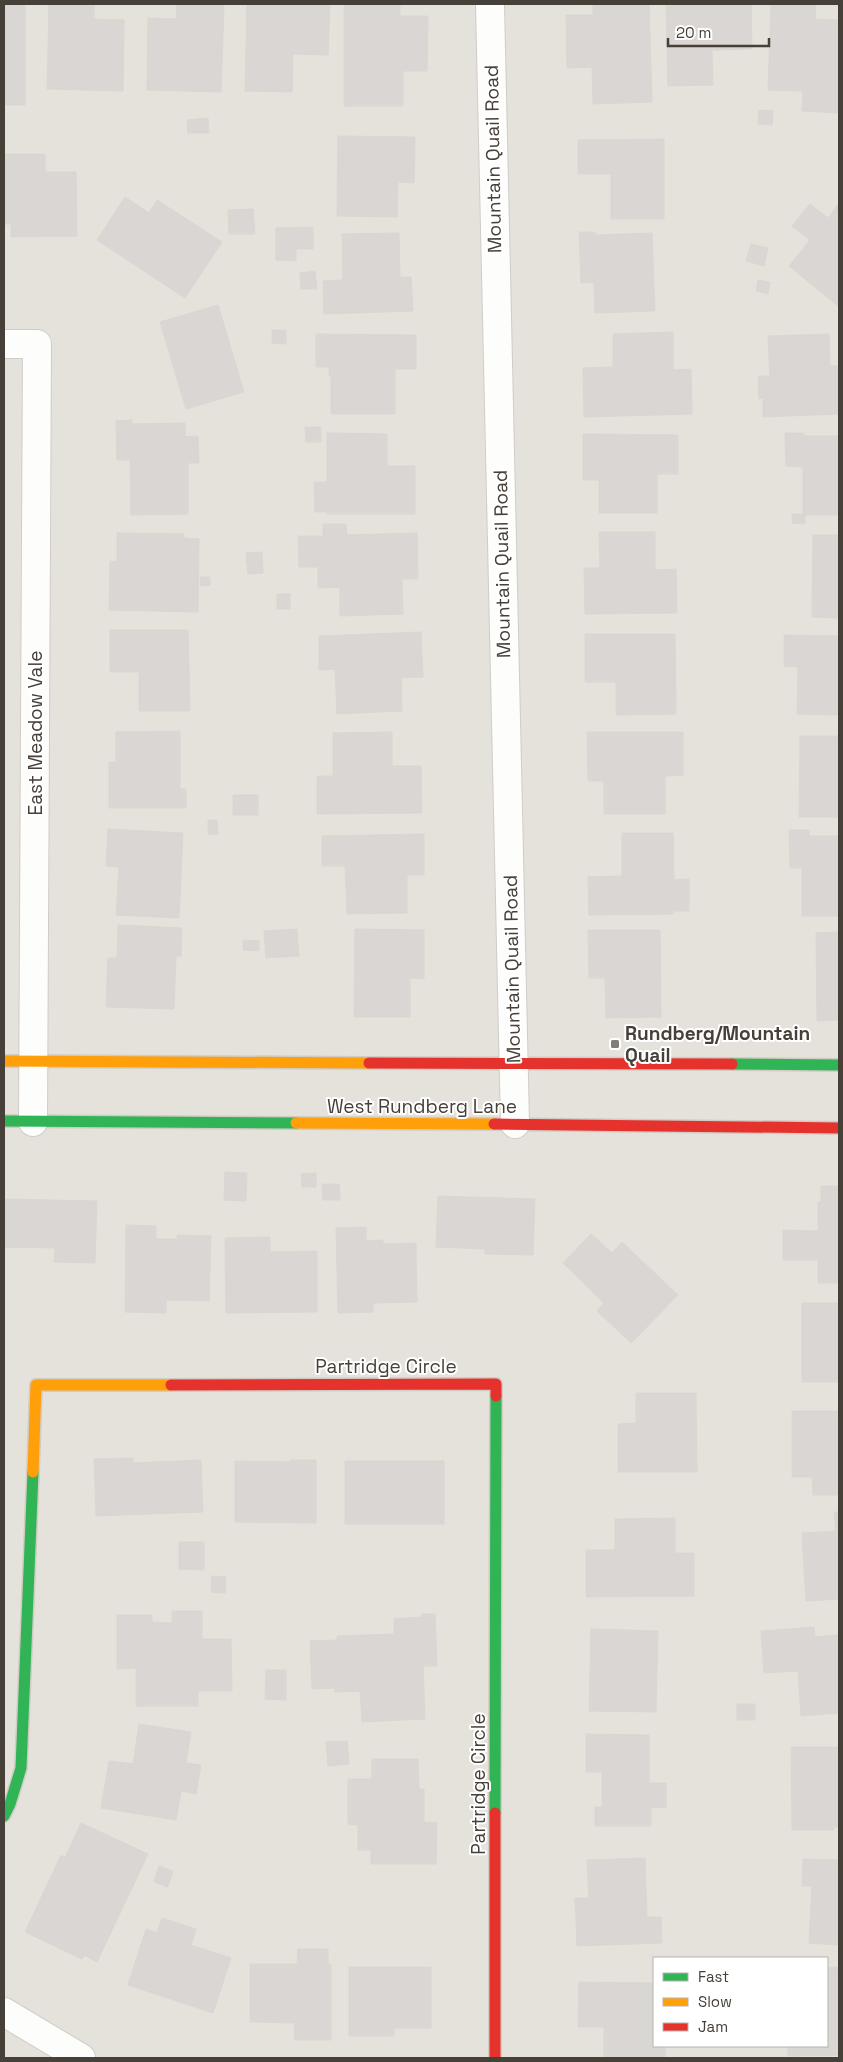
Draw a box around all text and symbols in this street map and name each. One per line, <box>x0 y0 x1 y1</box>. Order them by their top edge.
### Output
scale bar <box>668 15 769 47</box>
text: 20 m <box>676 23 711 42</box>
street label: Mountain Quail Road <box>479 65 507 253</box>
street label: Mountain Quail Road <box>488 470 516 658</box>
street label: East Meadow Vale <box>23 651 48 815</box>
street label: Mountain Quail Road <box>498 875 526 1063</box>
place label: Rundberg/Mountain Quail <box>625 1021 810 1068</box>
marker: Rundberg/Mountain Quail <box>609 1038 621 1050</box>
street label: West Rundberg Lane <box>327 1094 517 1119</box>
street label: Partridge Circle <box>315 1354 457 1379</box>
street label: Partridge Circle <box>466 1713 491 1855</box>
legend <box>653 1957 828 2047</box>
text: Fast <box>698 1967 729 1986</box>
text: Slow <box>698 1992 732 2011</box>
text: Jam <box>698 2017 728 2036</box>

